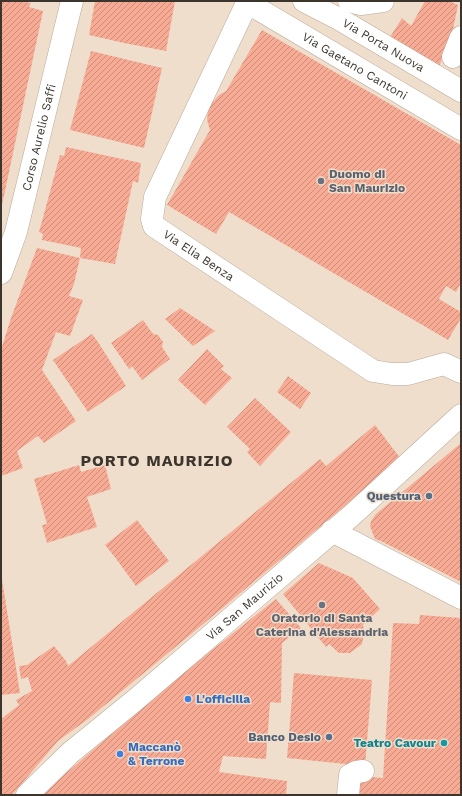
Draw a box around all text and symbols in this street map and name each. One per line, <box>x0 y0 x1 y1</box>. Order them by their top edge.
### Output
street label: Via Porta Nuova <box>340 16 427 75</box>
street label: Via Gaetano Cantoni <box>300 30 410 103</box>
street label: Corso Aurelio Saffi <box>19 83 59 192</box>
place label: Duomo di San Maurizio <box>329 167 405 195</box>
marker: Duomo di San Maurizio <box>316 176 326 186</box>
street label: Via Elia Benza <box>161 227 237 284</box>
district label: PORTO MAURIZIO <box>80 451 234 470</box>
place label: Questura <box>367 489 421 503</box>
marker: Questura <box>424 491 434 501</box>
street label: Via San Maurizio <box>203 570 286 643</box>
marker: Oratorio di Santa Caterina d'Alessandria <box>317 600 327 610</box>
place label: Oratorio di Santa Caterina d'Alessandria <box>256 611 388 639</box>
place label: L'officilla <box>196 692 250 706</box>
marker: L'officilla <box>183 694 193 704</box>
place label: Banco Desio <box>248 730 321 744</box>
marker: Banco Desio <box>324 732 334 742</box>
place label: Teatro Cavour <box>353 736 437 750</box>
marker: Teatro Cavour <box>439 738 449 748</box>
place label: Maccanò & Terrone <box>128 740 185 768</box>
marker: Maccanò & Terrone <box>115 749 125 759</box>

